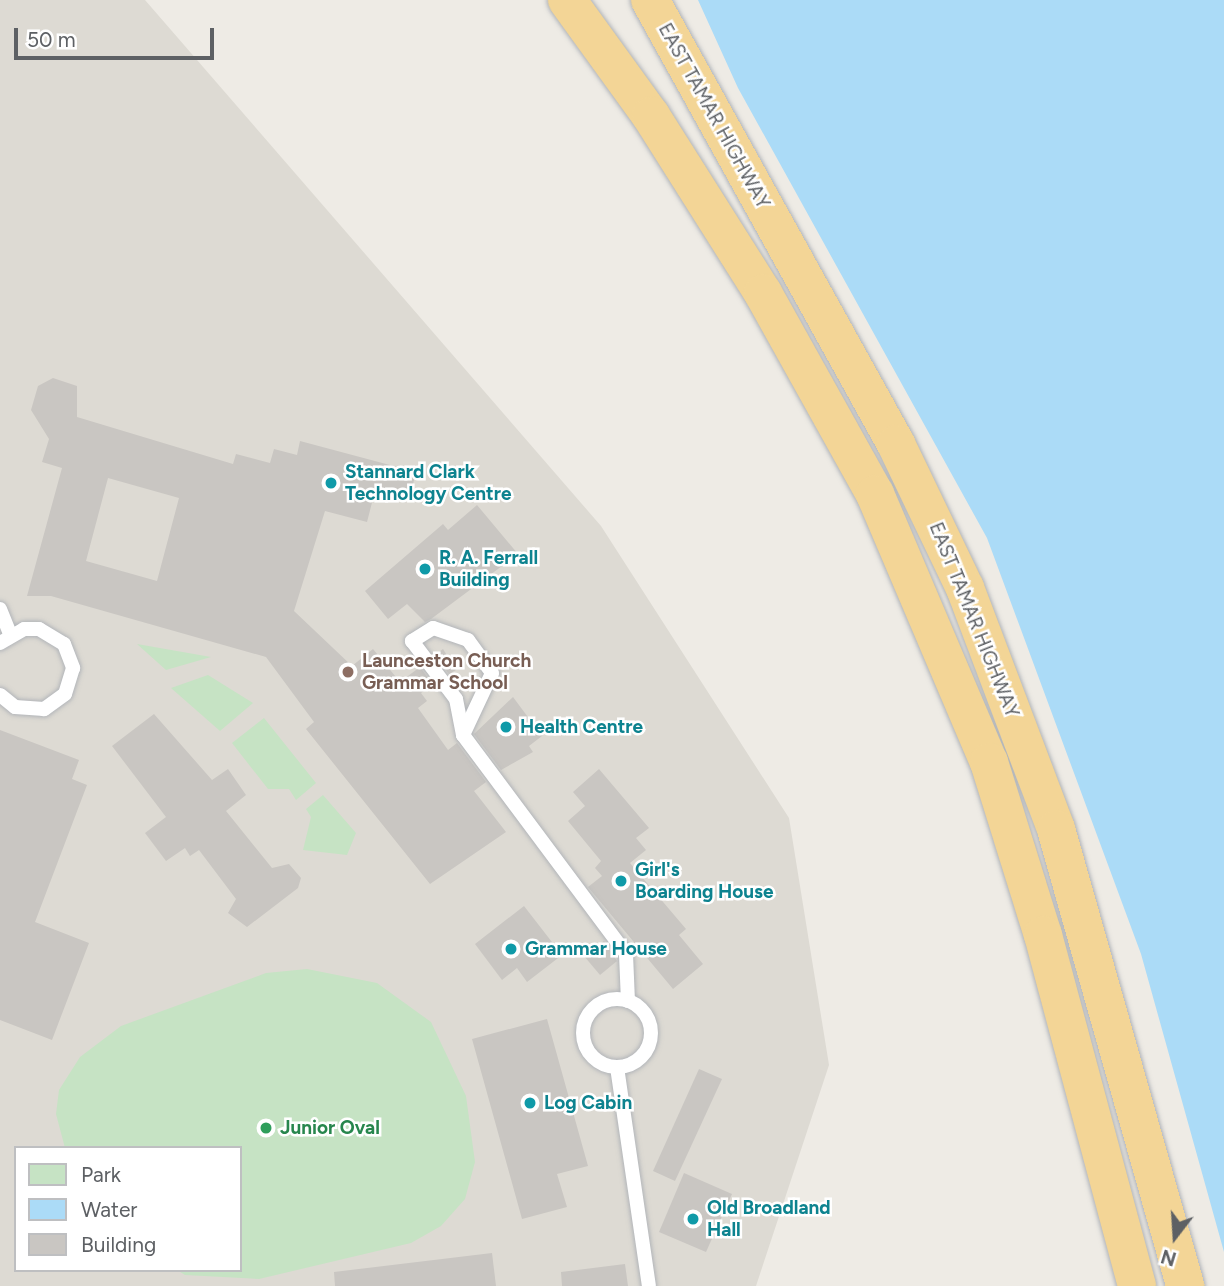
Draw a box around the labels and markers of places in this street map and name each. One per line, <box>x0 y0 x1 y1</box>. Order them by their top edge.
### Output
place label: Stannard Clark Technology Centre <box>345 461 511 505</box>
marker: Stannard Clark Technology Centre <box>323 475 339 491</box>
place label: R. A. Ferrall Building <box>439 547 538 591</box>
marker: R. A. Ferrall Building <box>417 561 433 577</box>
place label: Launceston Church Grammar School <box>362 650 531 694</box>
marker: Launceston Church Grammar School <box>340 664 356 680</box>
place label: Health Centre <box>520 716 643 738</box>
marker: Health Centre <box>498 719 514 735</box>
place label: Girl's Boarding House <box>635 859 773 903</box>
marker: Girl's Boarding House <box>613 873 629 889</box>
place label: Grammar House <box>525 938 667 960</box>
marker: Grammar House <box>503 941 519 957</box>
place label: Log Cabin <box>544 1092 632 1114</box>
marker: Log Cabin <box>522 1095 538 1111</box>
place label: Junior Oval <box>280 1117 380 1139</box>
marker: Junior Oval <box>258 1120 274 1136</box>
place label: Old Broadland Hall <box>707 1197 831 1241</box>
marker: Old Broadland Hall <box>685 1211 701 1227</box>

